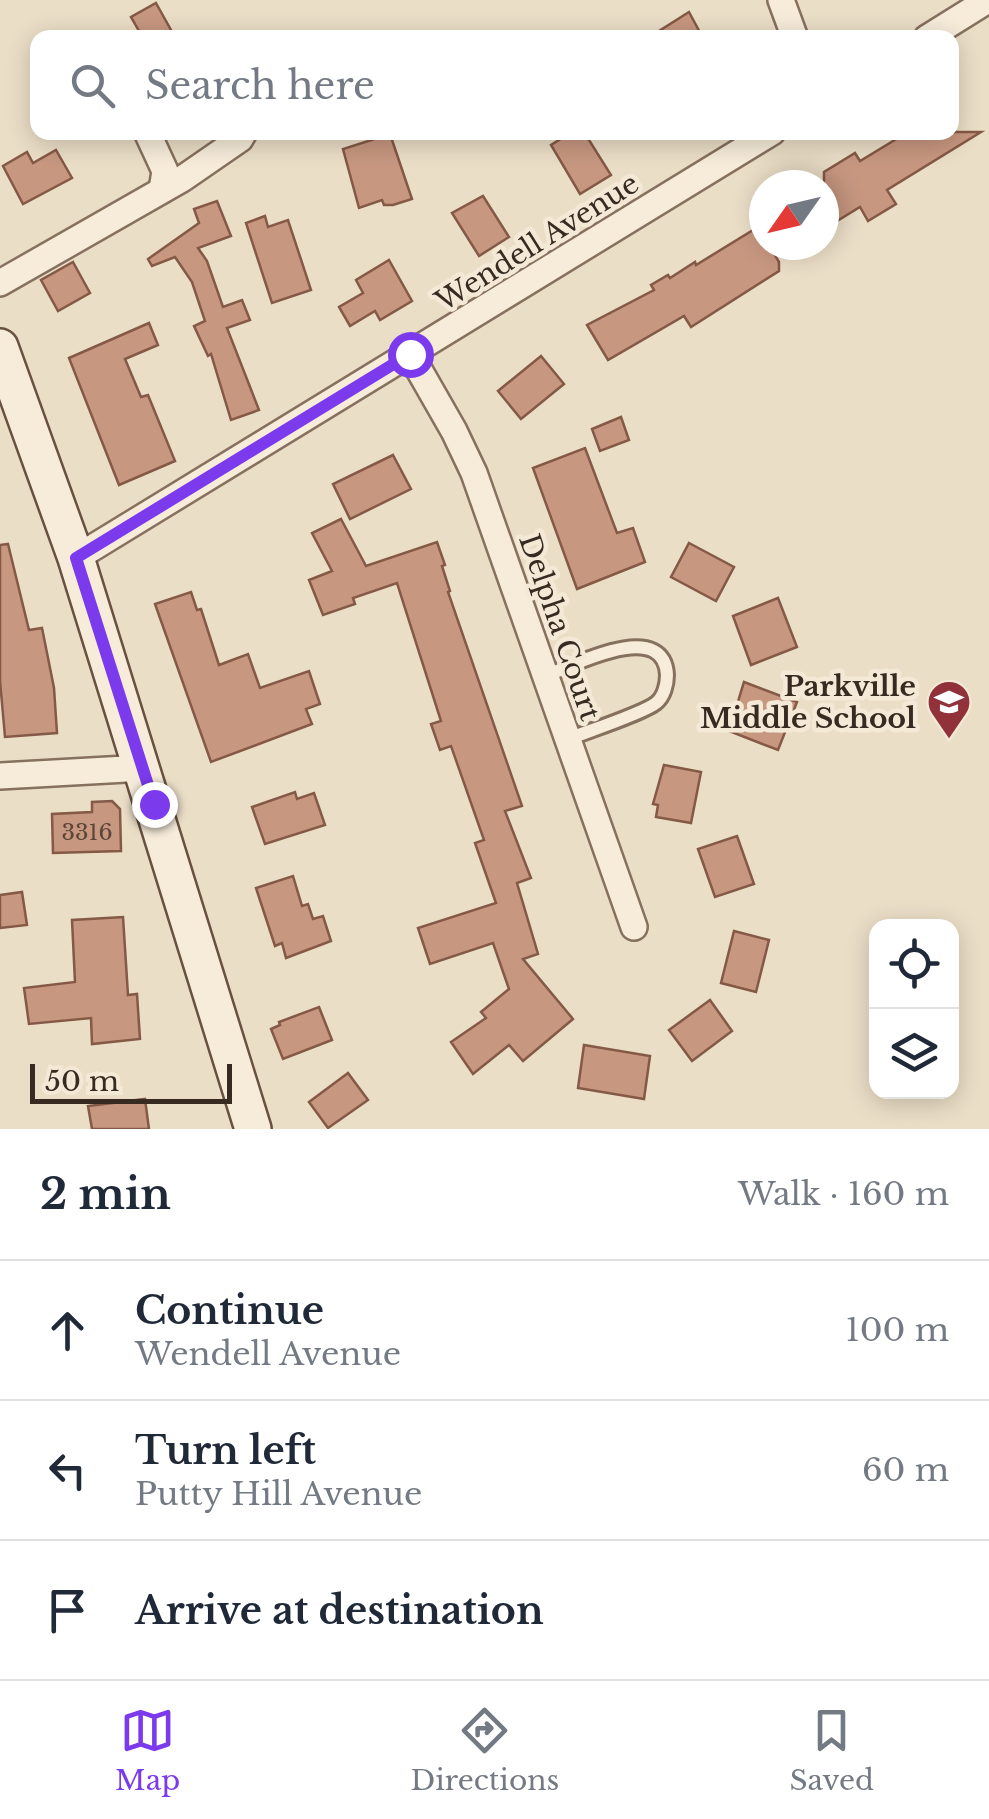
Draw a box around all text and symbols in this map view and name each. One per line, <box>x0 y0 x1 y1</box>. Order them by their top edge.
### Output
search box <box>30 30 959 140</box>
icon: search <box>65 58 120 113</box>
text: Search here <box>145 62 375 109</box>
street label: Wendell Avenue <box>428 166 645 319</box>
north arrow <box>749 170 839 260</box>
route start <box>388 332 434 378</box>
street label: Delpha Court <box>511 529 608 725</box>
place label: Parkville Middle School <box>700 669 916 736</box>
school or university icon: Parkville Middle School <box>926 679 972 740</box>
route end <box>132 782 178 828</box>
house number: 3316 <box>61 819 113 846</box>
map controls <box>869 919 959 1099</box>
button: locate <box>869 919 959 1009</box>
button: layers <box>869 1009 959 1099</box>
scale bar <box>30 1059 232 1104</box>
text: 50 m <box>45 1064 119 1099</box>
text: 2 min <box>40 1168 171 1220</box>
text: Walk · 160 m <box>738 1174 949 1214</box>
text: Continue <box>135 1287 324 1334</box>
icon: ahead <box>40 1303 95 1358</box>
text: 100 m <box>846 1310 949 1350</box>
text: Wendell Avenue <box>135 1334 401 1374</box>
text: Turn left <box>135 1427 316 1474</box>
icon: left <box>40 1443 95 1498</box>
text: 60 m <box>862 1450 949 1490</box>
text: Putty Hill Avenue <box>135 1474 422 1514</box>
icon: arrive <box>40 1583 95 1638</box>
text: Arrive at destination <box>135 1587 544 1634</box>
tab: Map <box>115 1703 180 1798</box>
tab: Directions <box>410 1703 559 1798</box>
tab: Saved <box>789 1703 874 1798</box>

